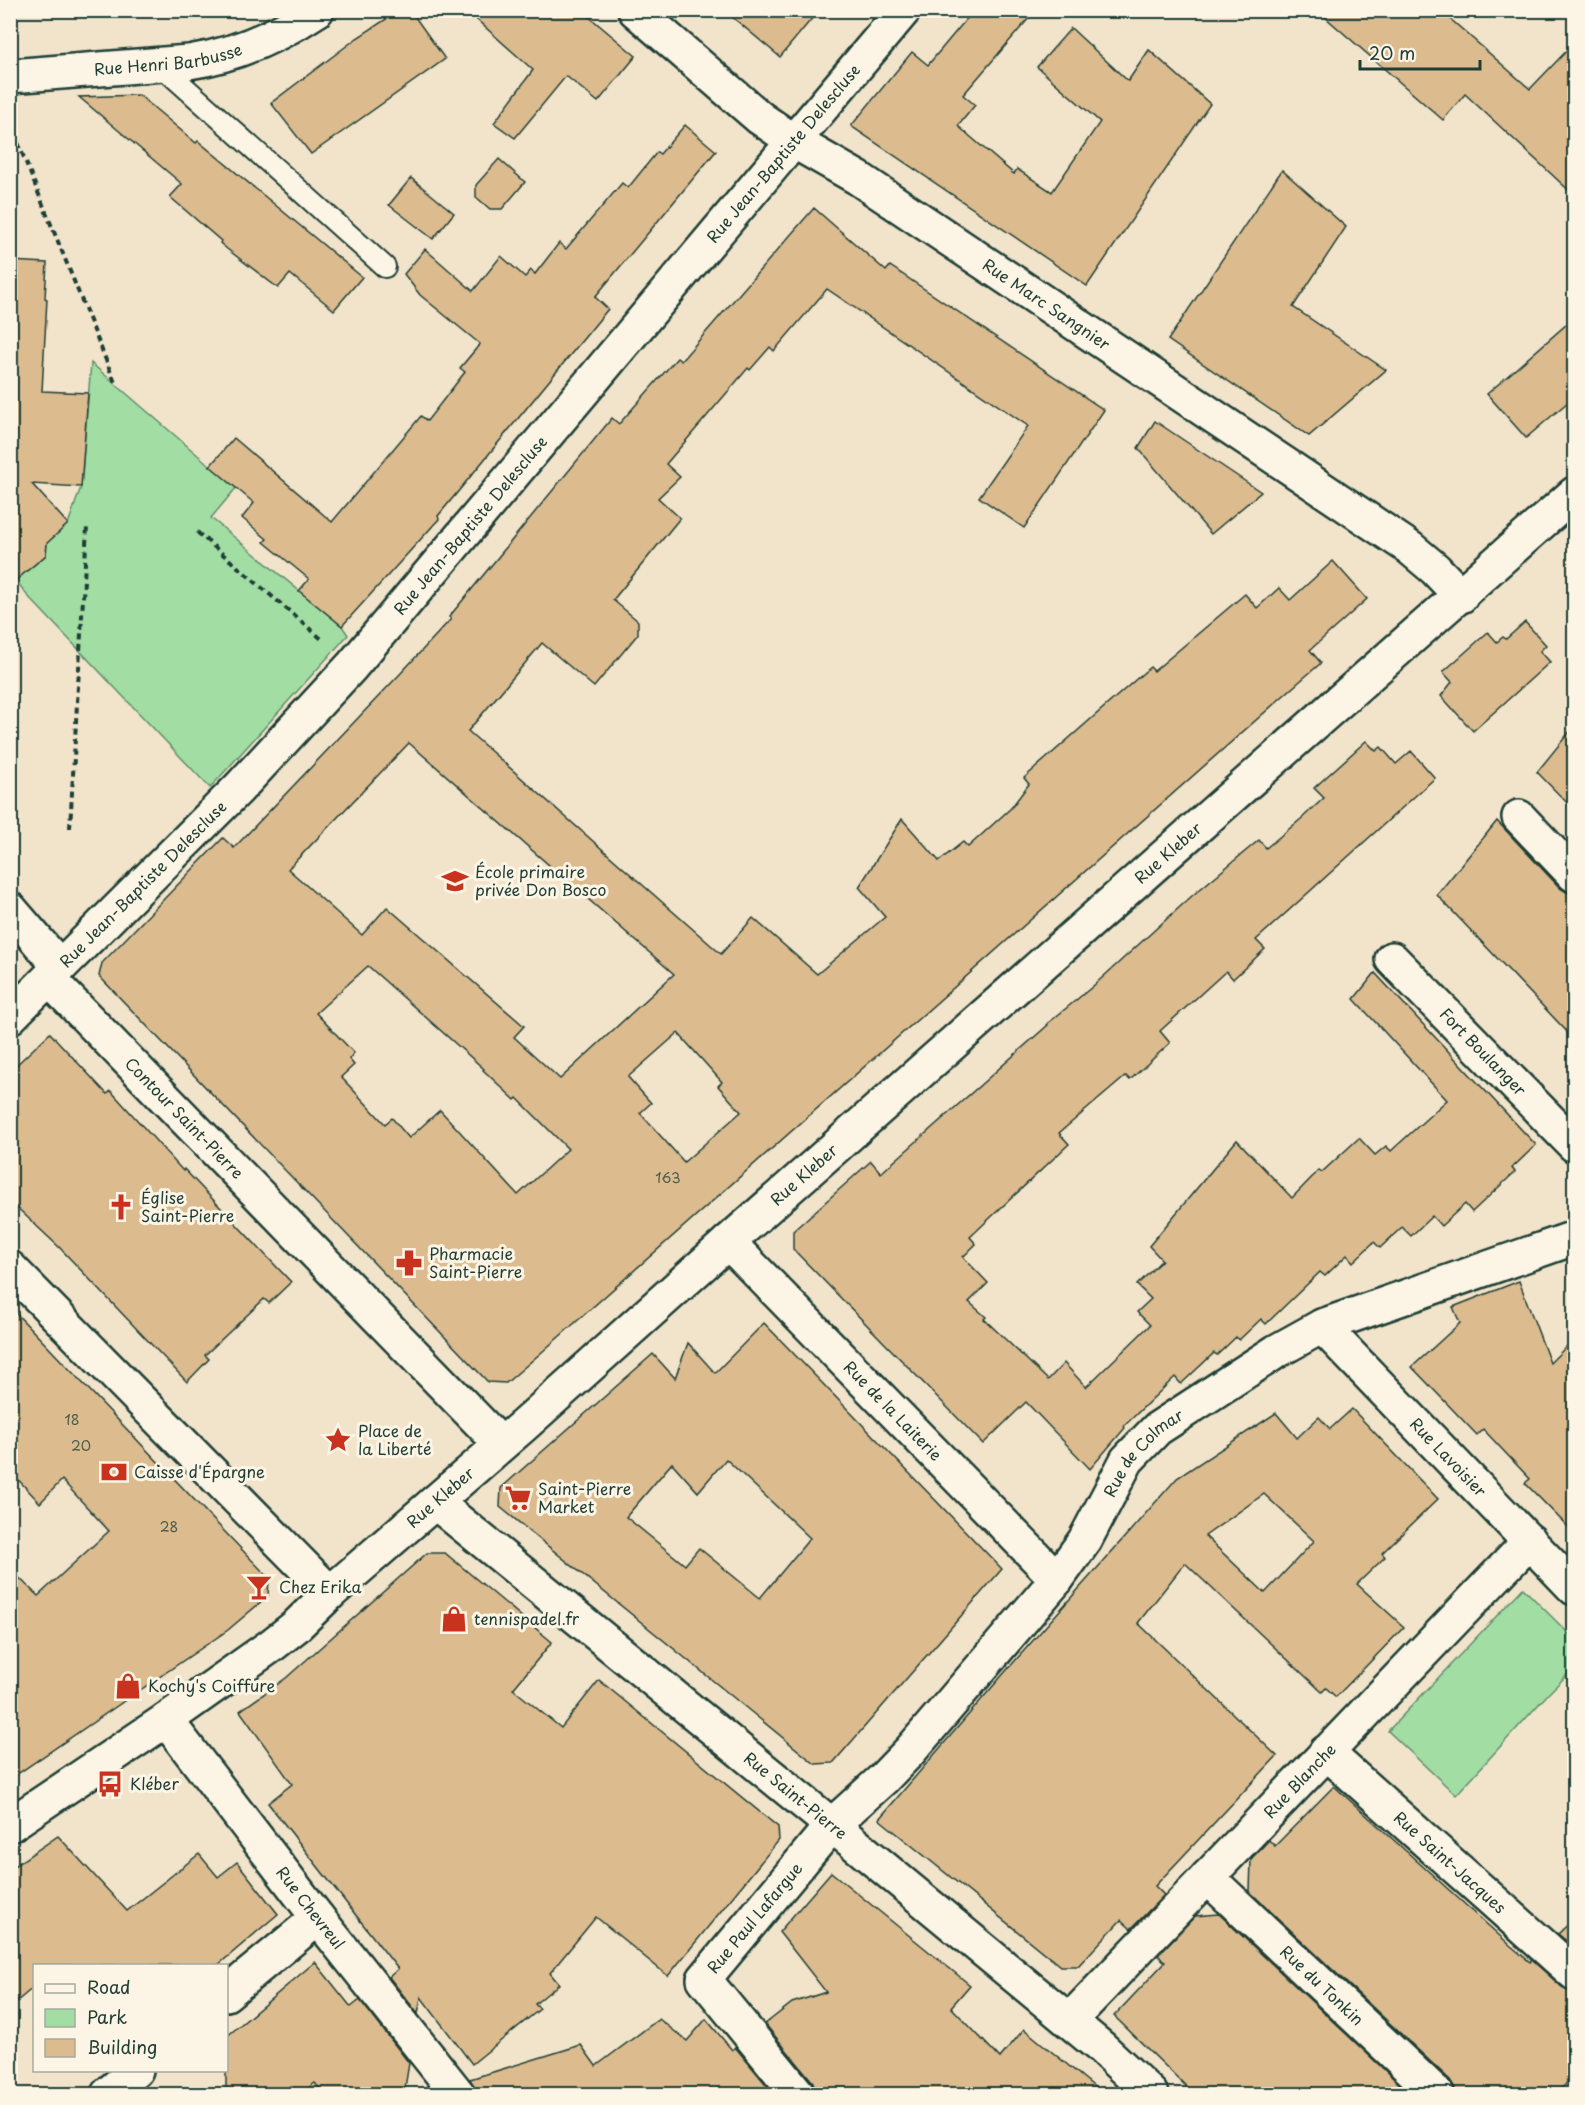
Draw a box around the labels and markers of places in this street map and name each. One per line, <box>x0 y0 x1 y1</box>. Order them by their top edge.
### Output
place label: École primaire privée Don Bosco <box>475 859 606 901</box>
school or university icon: École primaire privée Don Bosco <box>440 866 470 896</box>
place label: Église Saint-Pierre <box>141 1185 234 1227</box>
church icon: Église Saint-Pierre <box>106 1192 136 1222</box>
place label: Pharmacie Saint-Pierre <box>429 1241 522 1283</box>
pharmacy icon: Pharmacie Saint-Pierre <box>394 1248 424 1278</box>
place label: Place de la Liberté <box>358 1418 431 1460</box>
place icon: Place de la Liberté <box>323 1425 353 1455</box>
bank icon: Caisse d'Épargne <box>99 1457 129 1487</box>
place label: Caisse d'Épargne <box>134 1459 265 1483</box>
place label: Saint-Pierre Market <box>538 1476 631 1518</box>
supermarket icon: Saint-Pierre Market <box>503 1483 533 1513</box>
bar icon: Chez Erika <box>244 1572 274 1602</box>
place label: Chez Erika <box>279 1574 362 1598</box>
shop icon: tennispadel.fr <box>439 1604 469 1634</box>
place label: tennispadel.fr <box>474 1606 580 1630</box>
shop icon: Kochy's Coiffure <box>113 1671 143 1701</box>
place label: Kochy's Coiffure <box>148 1673 276 1697</box>
bus stop icon: Kléber <box>95 1769 125 1799</box>
place label: Kléber <box>130 1771 179 1795</box>

